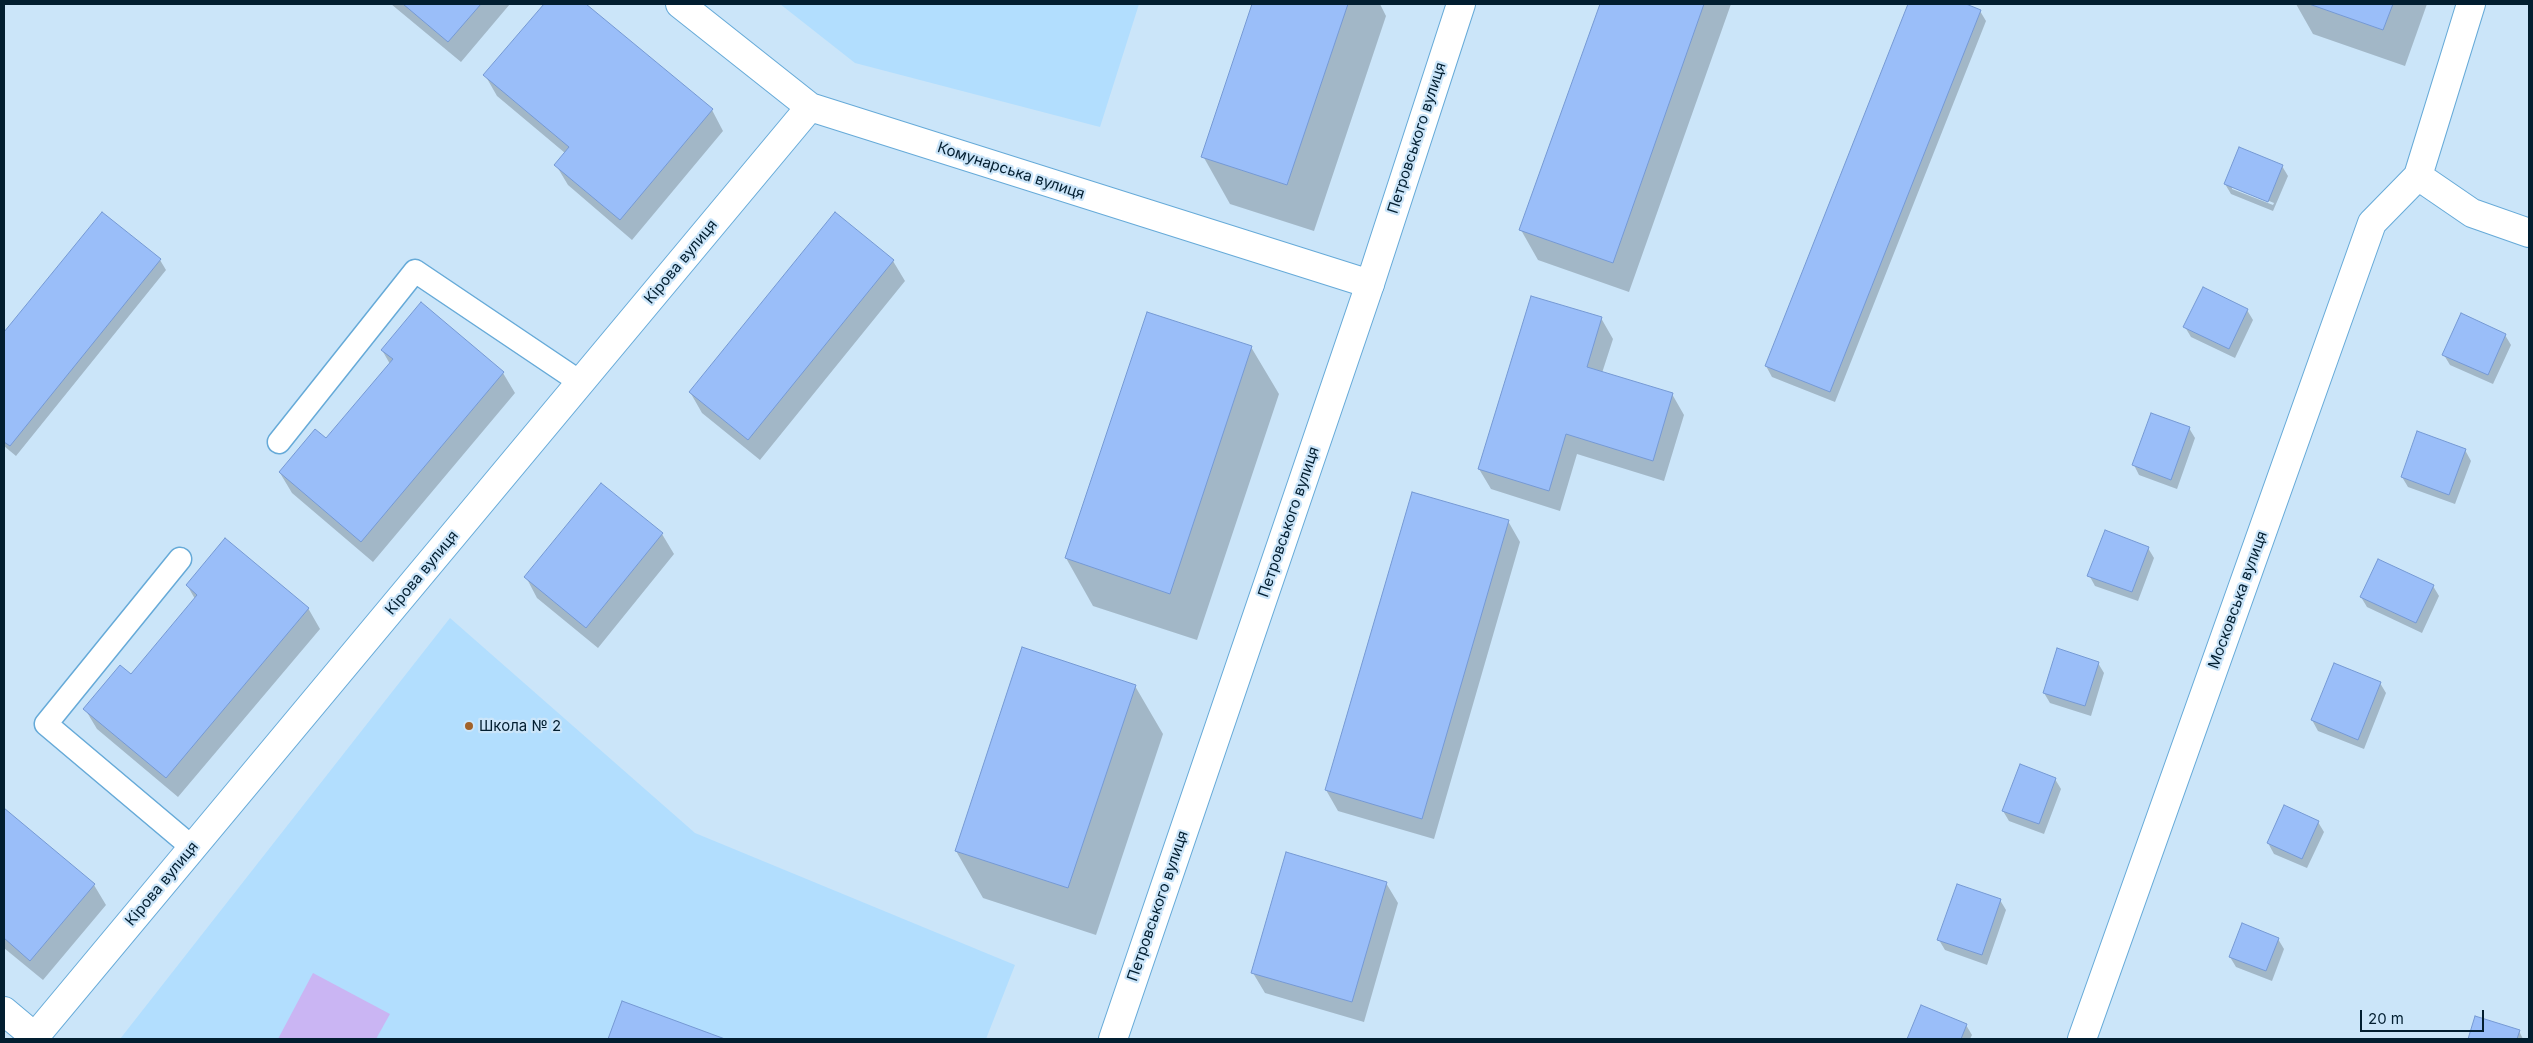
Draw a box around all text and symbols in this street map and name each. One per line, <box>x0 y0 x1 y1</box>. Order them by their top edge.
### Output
street label: Петровського вулиця <box>1384 60 1450 216</box>
street label: Комунарська вулиця <box>935 139 1087 203</box>
street label: Кірова вулиця <box>641 216 721 308</box>
street label: Петровського вулиця <box>1255 444 1323 600</box>
street label: Кірова вулиця <box>382 527 462 619</box>
street label: Московська вулиця <box>2205 529 2271 671</box>
place label: Школа № 2 <box>479 717 561 735</box>
marker: Школа № 2 <box>463 720 475 732</box>
street label: Петровського вулиця <box>1124 828 1192 984</box>
street label: Кірова вулиця <box>122 838 202 930</box>
scale bar <box>2363 1000 2487 1032</box>
text: 20 m <box>2368 1009 2404 1028</box>

